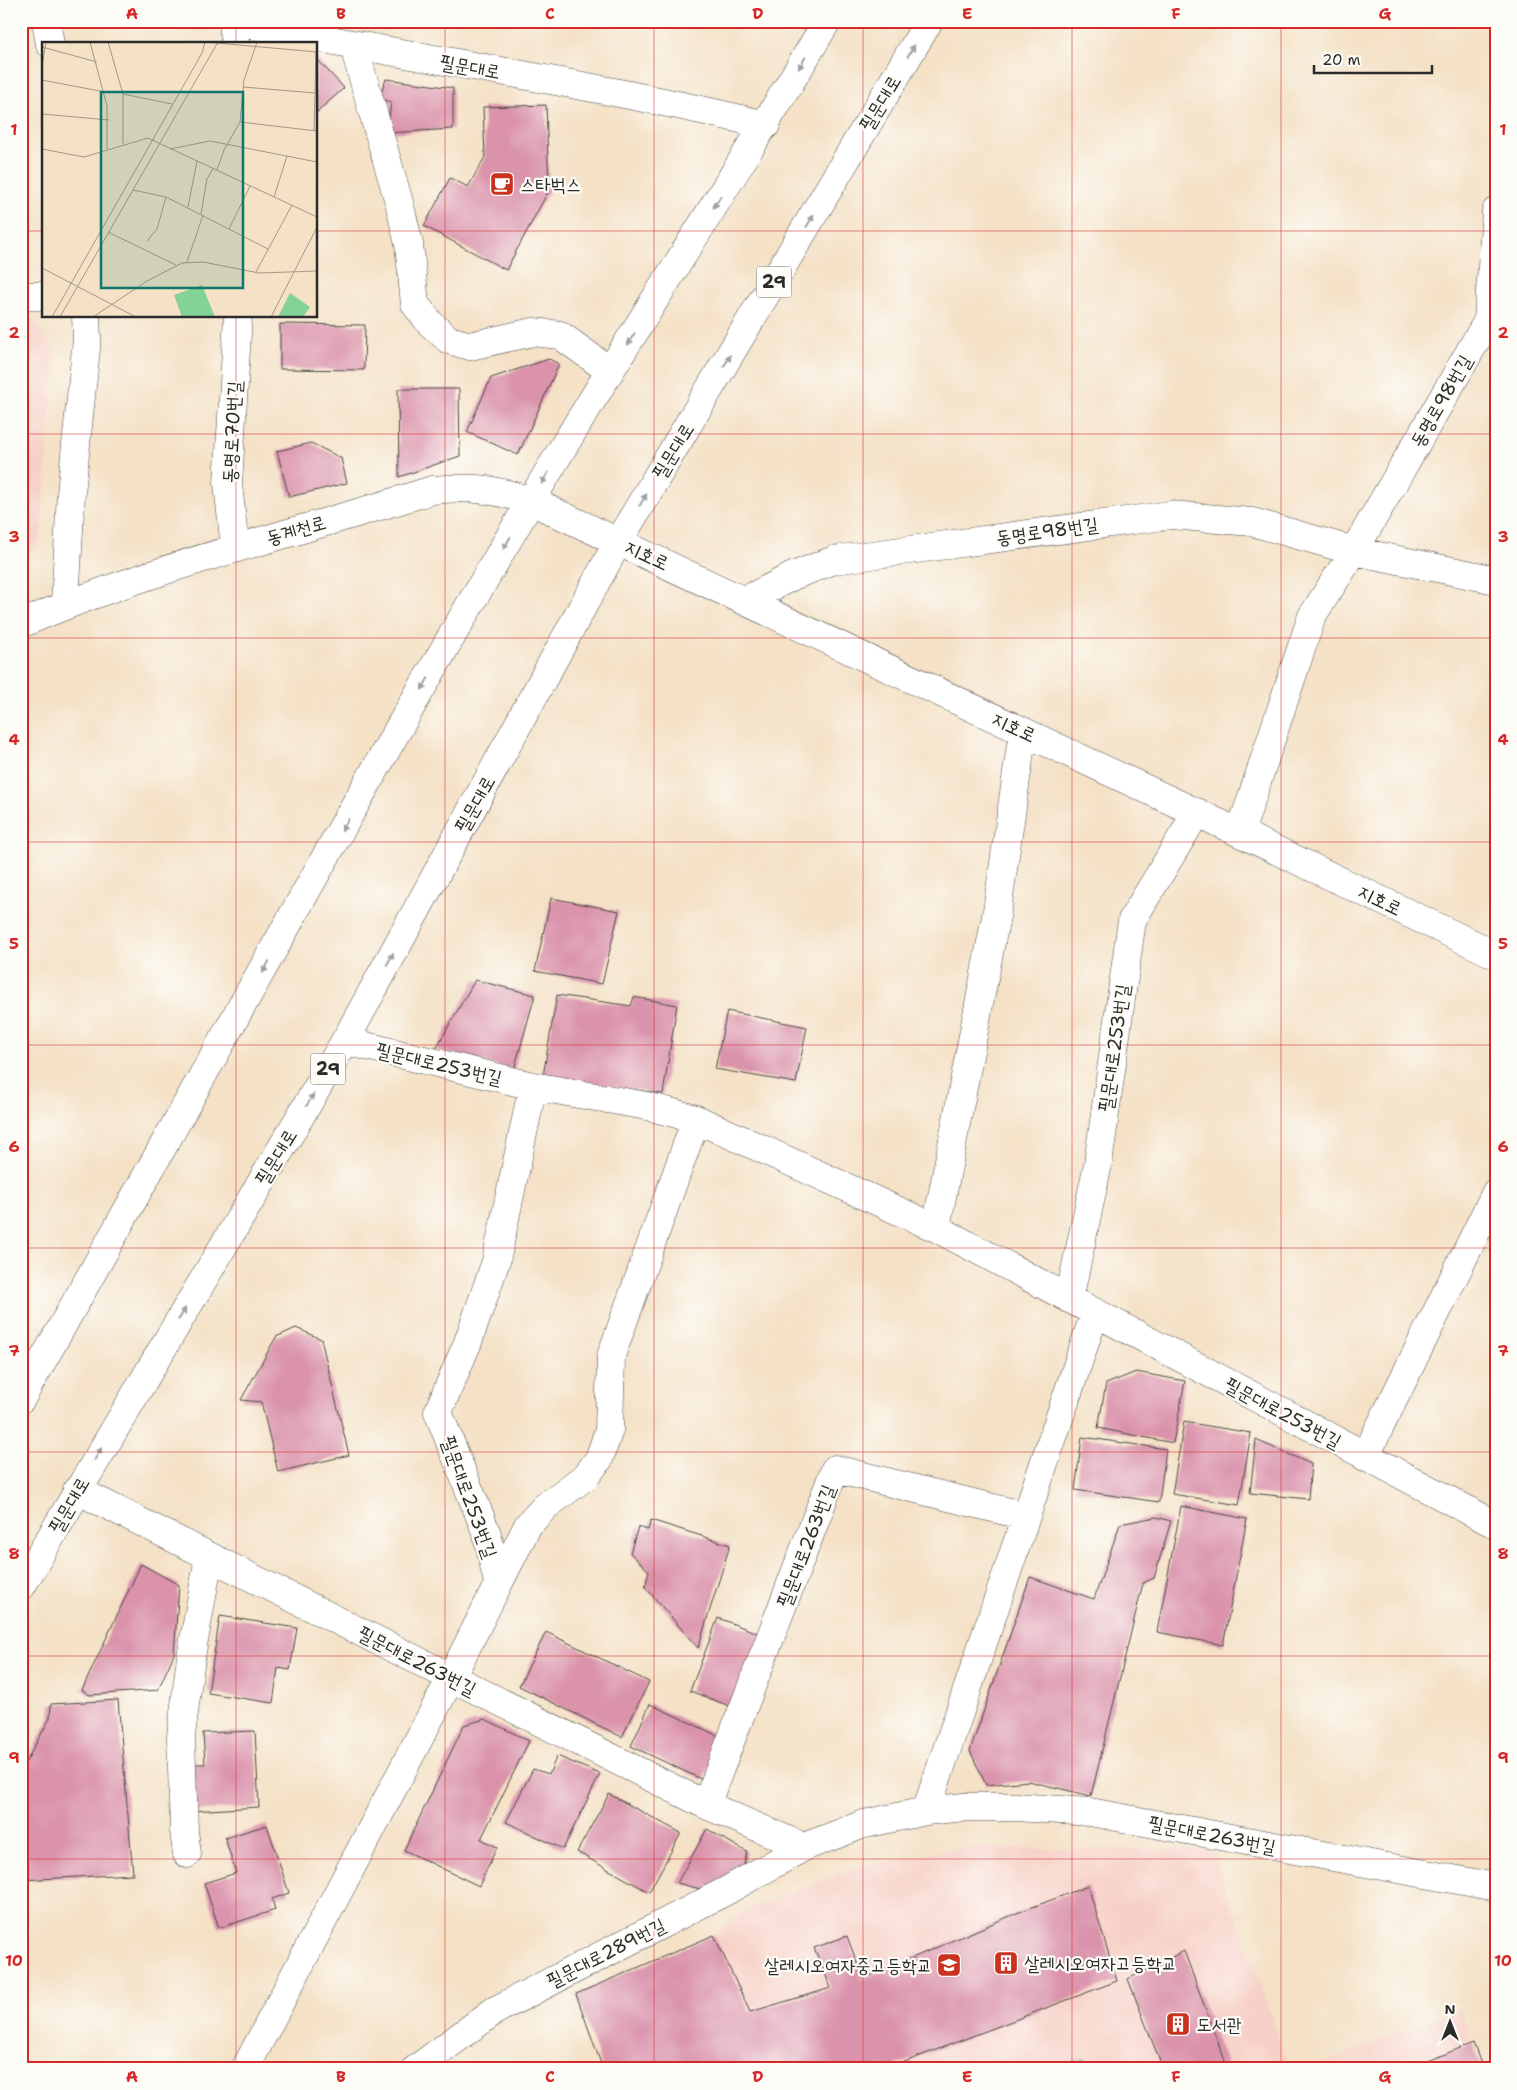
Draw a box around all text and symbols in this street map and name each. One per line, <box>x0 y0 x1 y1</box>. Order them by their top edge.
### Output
text: A <box>126 3 138 24</box>
text: B <box>336 3 346 24</box>
text: C <box>545 3 555 24</box>
text: D <box>752 3 764 24</box>
text: E <box>962 3 972 24</box>
text: F <box>1171 3 1181 24</box>
text: G <box>1379 3 1392 24</box>
inset map <box>42 42 318 318</box>
scale bar <box>1314 42 1432 74</box>
one-way arrow <box>907 45 916 58</box>
street label: 필문대로 <box>438 49 502 85</box>
text: 20 m <box>1322 50 1361 70</box>
one-way arrow <box>798 56 806 71</box>
street label: 필문대로 <box>854 70 906 136</box>
text: 1 <box>10 119 18 140</box>
text: 1 <box>1499 119 1507 140</box>
cafe icon: 스타벅스 <box>489 171 515 197</box>
place label: 스타벅스 <box>520 172 581 197</box>
one-way arrow <box>713 195 722 209</box>
one-way arrow <box>805 214 814 227</box>
road number: 29 <box>756 266 792 298</box>
text: 2 <box>8 322 20 343</box>
text: 2 <box>1497 322 1509 343</box>
one-way arrow <box>626 333 635 346</box>
street label: 동명로98번길 <box>1404 350 1478 452</box>
one-way arrow <box>722 354 731 367</box>
street label: 동명로70번길 <box>217 380 247 484</box>
street label: 필문대로 <box>647 418 699 484</box>
one-way arrow <box>541 471 550 484</box>
one-way arrow <box>639 494 648 507</box>
street label: 동계천로 <box>263 510 329 550</box>
street label: 동명로98번길 <box>994 511 1100 551</box>
text: 3 <box>8 526 20 547</box>
text: 3 <box>1497 526 1509 547</box>
street label: 지호로 <box>621 534 673 576</box>
one-way arrow <box>502 536 511 550</box>
one-way arrow <box>421 677 430 690</box>
street label: 지호로 <box>988 706 1040 748</box>
text: 4 <box>8 729 20 750</box>
text: 4 <box>1497 729 1509 750</box>
street label: 필문대로 <box>449 771 501 837</box>
one-way arrow <box>341 819 350 832</box>
street label: 지호로 <box>1354 879 1406 921</box>
text: 5 <box>9 933 19 954</box>
text: 5 <box>1498 933 1508 954</box>
one-way arrow <box>386 952 395 965</box>
one-way arrow <box>261 960 270 973</box>
street label: 필문대로253번길 <box>1093 983 1135 1113</box>
street label: 필문대로253번길 <box>373 1037 505 1091</box>
road number: 29 <box>310 1054 346 1084</box>
one-way arrow <box>306 1093 315 1106</box>
street label: 필문대로 <box>250 1124 302 1190</box>
text: 6 <box>8 1136 20 1157</box>
text: 6 <box>1497 1136 1509 1157</box>
one-way arrow <box>177 1308 186 1321</box>
text: 7 <box>8 1340 20 1361</box>
text: 7 <box>1497 1340 1509 1361</box>
street label: 필문대로253번길 <box>1220 1372 1346 1454</box>
street label: 필문대로253번길 <box>435 1432 503 1562</box>
one-way arrow <box>94 1447 103 1460</box>
street label: 필문대로 <box>43 1472 95 1538</box>
street label: 필문대로263번길 <box>771 1481 841 1611</box>
text: 8 <box>8 1543 20 1564</box>
text: 8 <box>1497 1543 1509 1564</box>
street label: 필문대로263번길 <box>354 1620 480 1702</box>
text: 9 <box>8 1747 20 1768</box>
text: 9 <box>1497 1747 1509 1768</box>
street label: 필문대로263번길 <box>1146 1810 1278 1860</box>
street label: 필문대로289번길 <box>542 1912 670 1994</box>
text: 10 <box>5 1950 23 1971</box>
building icon: 살레시오여자고등학교 <box>993 1950 1019 1976</box>
text: 10 <box>1494 1950 1512 1971</box>
place label: 살레시오여자고등학교 <box>1024 1951 1177 1976</box>
school or university icon: 살레시오여자중고등학교 <box>936 1952 962 1978</box>
place label: 살레시오여자중고등학교 <box>764 1953 932 1978</box>
north arrow <box>1424 1998 1474 2048</box>
text: N <box>1444 2000 1456 2018</box>
building icon: 도서관 <box>1165 2011 1191 2037</box>
place label: 도서관 <box>1196 2012 1242 2037</box>
text: A <box>126 2066 138 2087</box>
text: B <box>336 2066 346 2087</box>
text: C <box>545 2066 555 2087</box>
text: D <box>752 2066 764 2087</box>
text: E <box>962 2066 972 2087</box>
text: F <box>1171 2066 1181 2087</box>
text: G <box>1379 2066 1392 2087</box>

